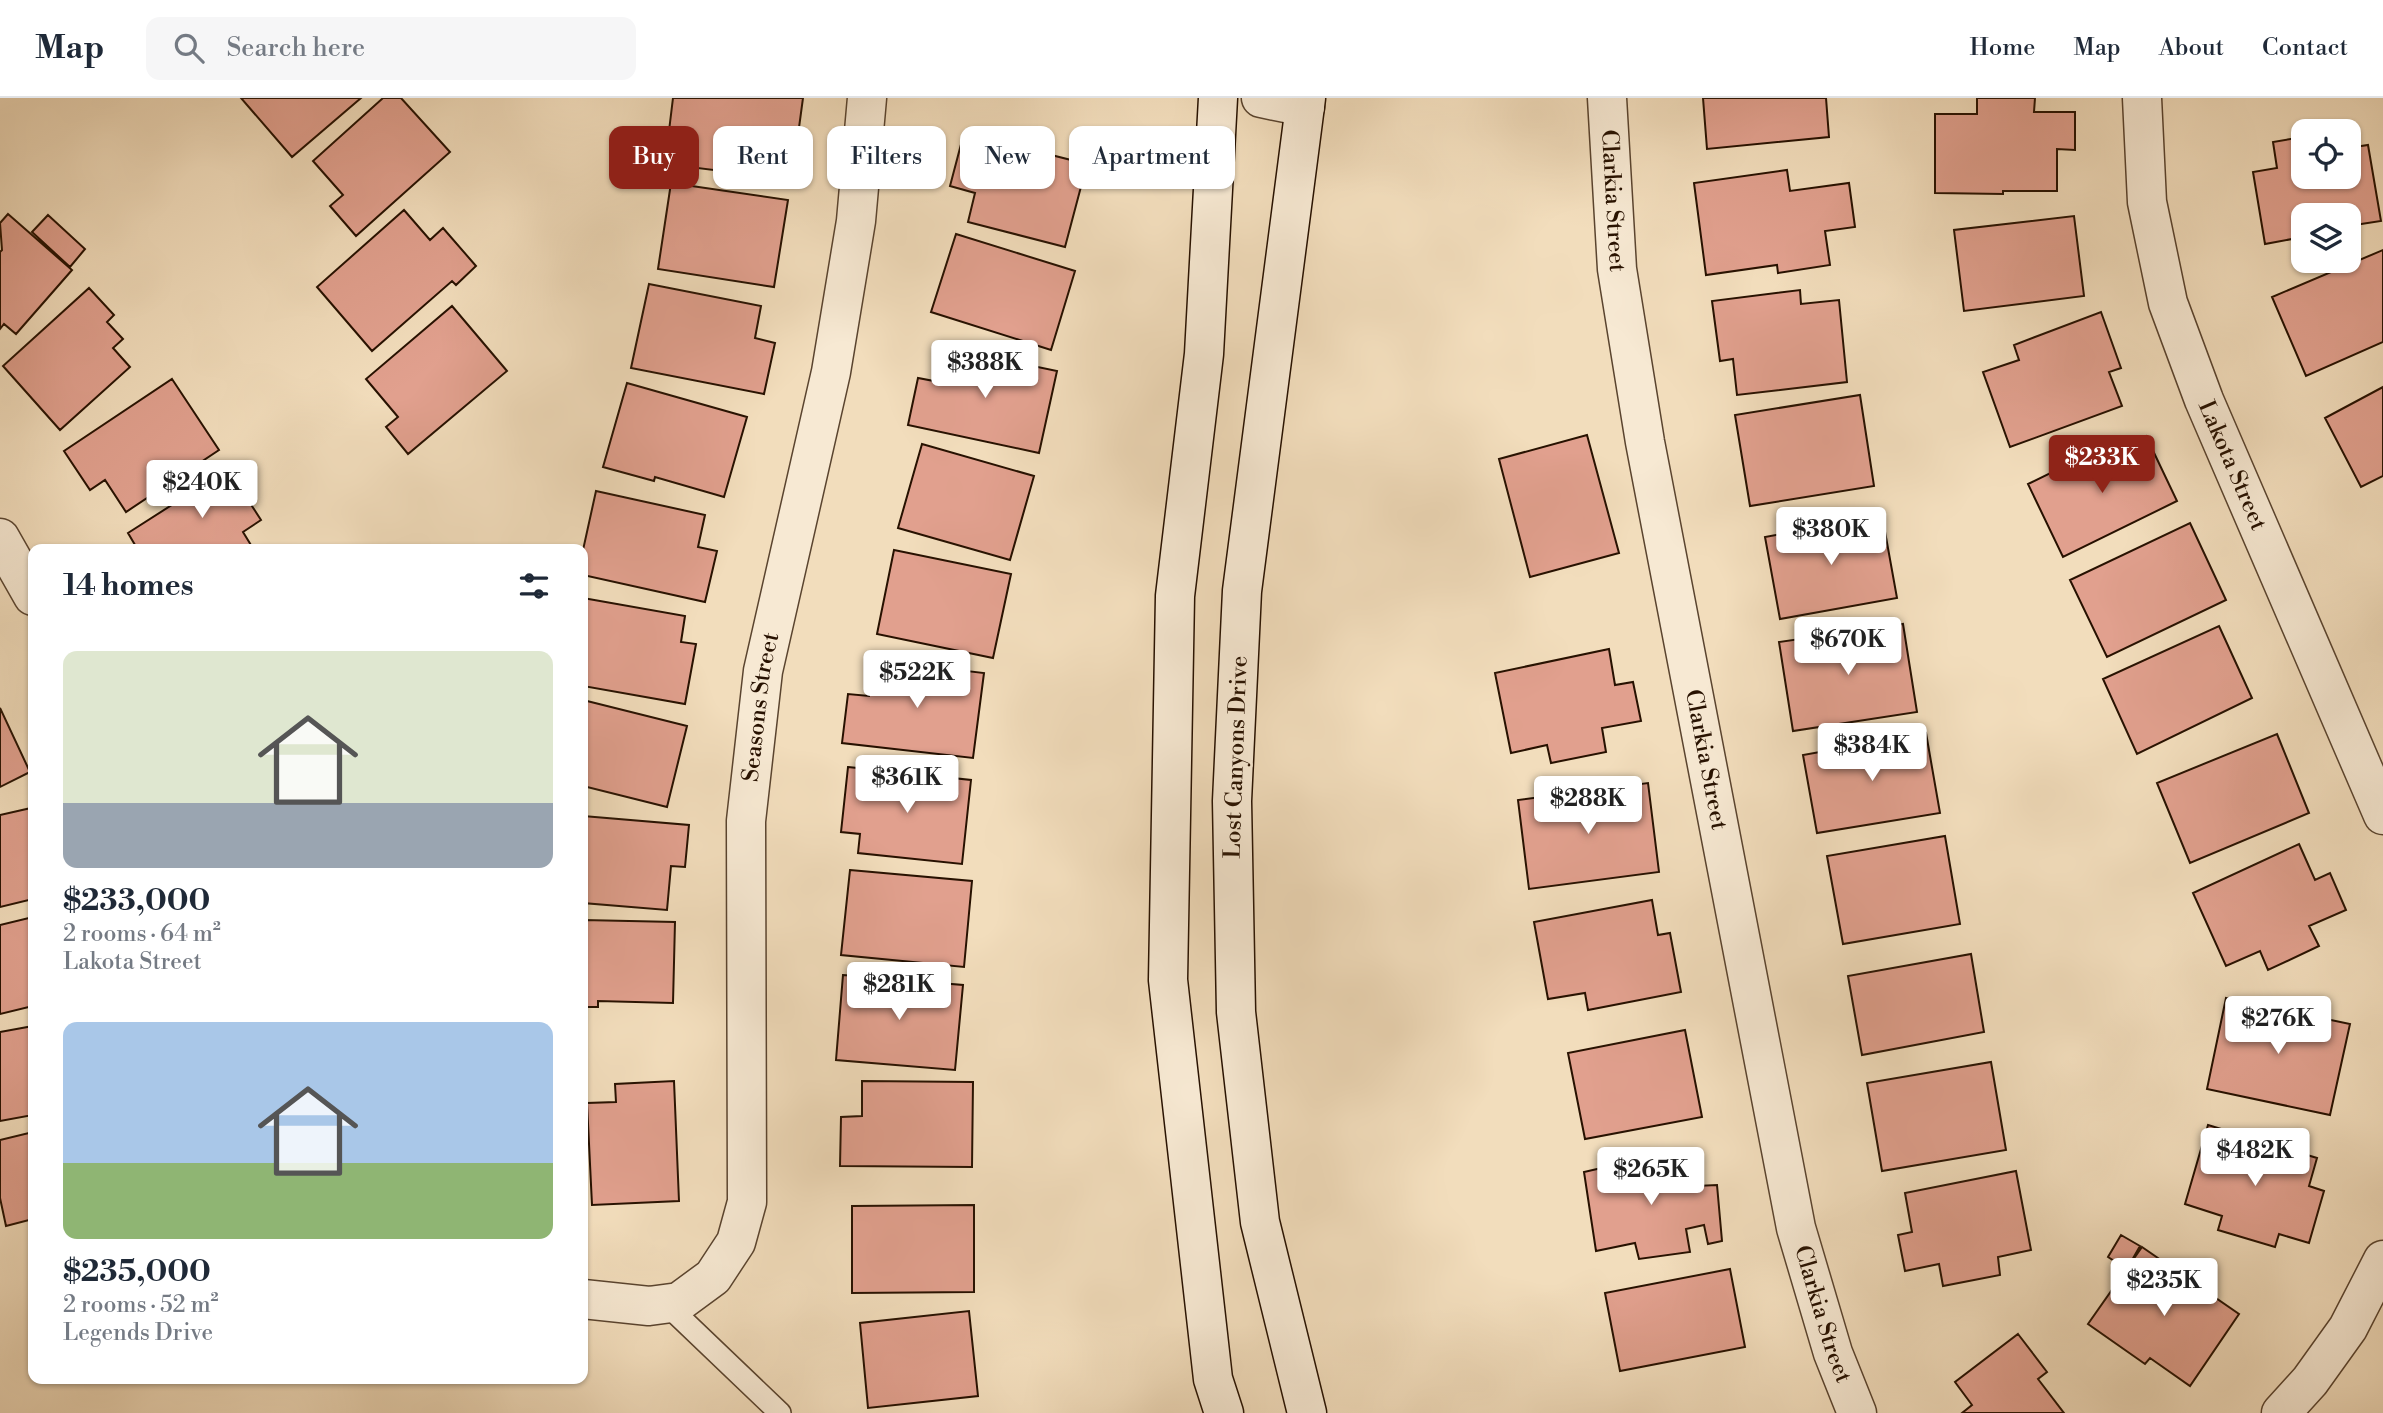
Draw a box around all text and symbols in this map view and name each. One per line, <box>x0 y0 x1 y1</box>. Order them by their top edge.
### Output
search box <box>146 17 636 80</box>
text: Map <box>35 28 104 69</box>
icon: search <box>170 29 208 67</box>
text: Search here <box>226 32 365 64</box>
text: Home <box>1970 33 2035 63</box>
text: Map <box>2073 33 2121 63</box>
text: About <box>2159 33 2224 63</box>
text: Contact <box>2262 33 2348 63</box>
map controls <box>2291 119 2361 273</box>
button: locate <box>2291 119 2361 189</box>
chip: Buy <box>609 126 699 189</box>
chip: Rent <box>713 126 813 189</box>
chip: Filters <box>827 126 946 189</box>
chip: New <box>960 126 1055 189</box>
chip: Apartment <box>1069 126 1235 189</box>
street label: Clarkia Street <box>1595 129 1631 273</box>
button: layers <box>2291 203 2361 273</box>
pin: $388K <box>936 341 1034 400</box>
text: $388K <box>947 349 1023 377</box>
street label: Lakota Street <box>2192 396 2273 535</box>
pin: $233K <box>2053 436 2151 495</box>
text: $233K <box>2065 444 2139 472</box>
pin: $240K <box>153 460 251 520</box>
text: $240K <box>162 469 242 497</box>
pin: $380K <box>1782 508 1880 567</box>
text: $380K <box>1792 516 1870 544</box>
text: 14 homes <box>63 567 194 605</box>
icon: filters <box>515 567 553 605</box>
pin: $670K <box>1799 618 1897 677</box>
text: $670K <box>1810 626 1886 654</box>
street label: Seasons Street <box>737 630 785 783</box>
pin: $522K <box>868 650 966 710</box>
street label: Lost Canyons Drive <box>1218 655 1254 859</box>
text: $522K <box>879 659 955 687</box>
street label: Clarkia Street <box>1679 687 1733 832</box>
icon: home <box>245 697 371 823</box>
pin: $384K <box>1823 724 1921 783</box>
text: $384K <box>1834 732 1910 760</box>
pin: $361K <box>858 756 956 815</box>
text: $361K <box>871 764 943 792</box>
pin: $288K <box>1539 776 1637 836</box>
text: $288K <box>1550 785 1626 813</box>
text: $233,000 <box>63 882 210 920</box>
text: 2 rooms · 64 m² <box>63 920 221 948</box>
text: Lakota Street <box>63 948 202 976</box>
pin: $281K <box>850 962 948 1022</box>
text: $281K <box>863 971 935 999</box>
pin: $276K <box>2229 996 2327 1056</box>
text: $276K <box>2241 1005 2315 1033</box>
icon: home <box>245 1068 371 1194</box>
pin: $482K <box>2206 1128 2304 1188</box>
text: $482K <box>2217 1137 2293 1165</box>
pin: $265K <box>1602 1148 1700 1207</box>
text: $265K <box>1613 1156 1689 1184</box>
street label: Clarkia Street <box>1788 1242 1857 1387</box>
text: $235,000 <box>63 1253 211 1291</box>
pin: $235K <box>2115 1258 2213 1318</box>
text: $235K <box>2127 1267 2201 1295</box>
text: 2 rooms · 52 m² <box>63 1291 219 1319</box>
text: Legends Drive <box>63 1319 213 1347</box>

